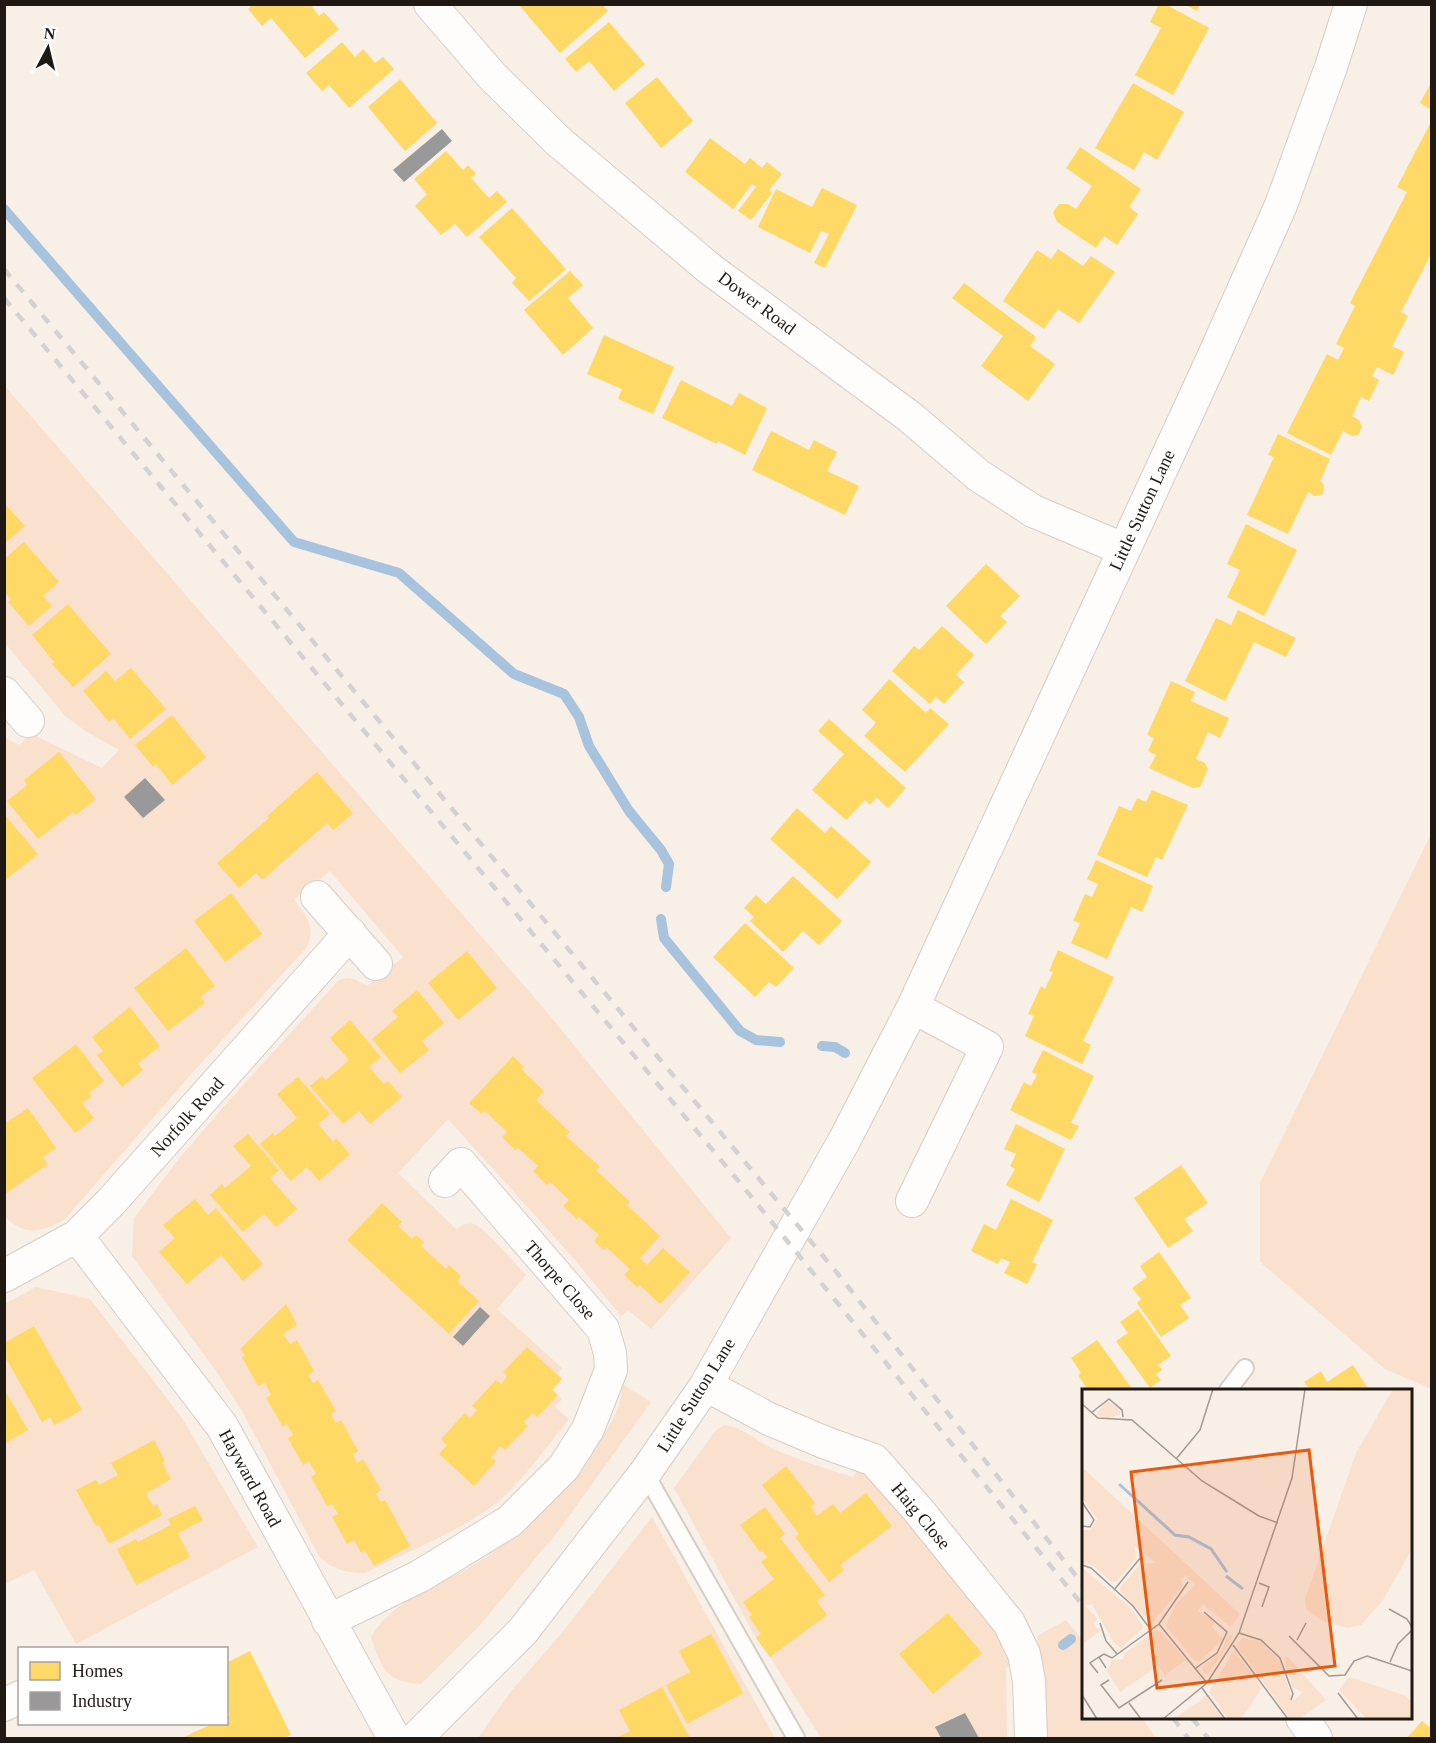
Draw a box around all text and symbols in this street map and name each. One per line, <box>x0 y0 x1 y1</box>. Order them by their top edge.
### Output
north arrow <box>18 18 78 78</box>
text: N <box>43 24 57 43</box>
street label: Dower Road <box>714 267 800 339</box>
street label: Little Sutton Lane <box>1105 446 1179 574</box>
street label: Norfolk Road <box>146 1073 228 1161</box>
street label: Thorpe Close <box>520 1237 600 1323</box>
street label: Little Sutton Lane <box>653 1334 739 1456</box>
inset map <box>1082 1389 1412 1719</box>
street label: Hayward Road <box>215 1426 285 1530</box>
street label: Haig Close <box>887 1479 955 1553</box>
legend <box>18 1647 228 1725</box>
text: Homes <box>72 1661 123 1681</box>
text: Industry <box>72 1691 132 1711</box>

